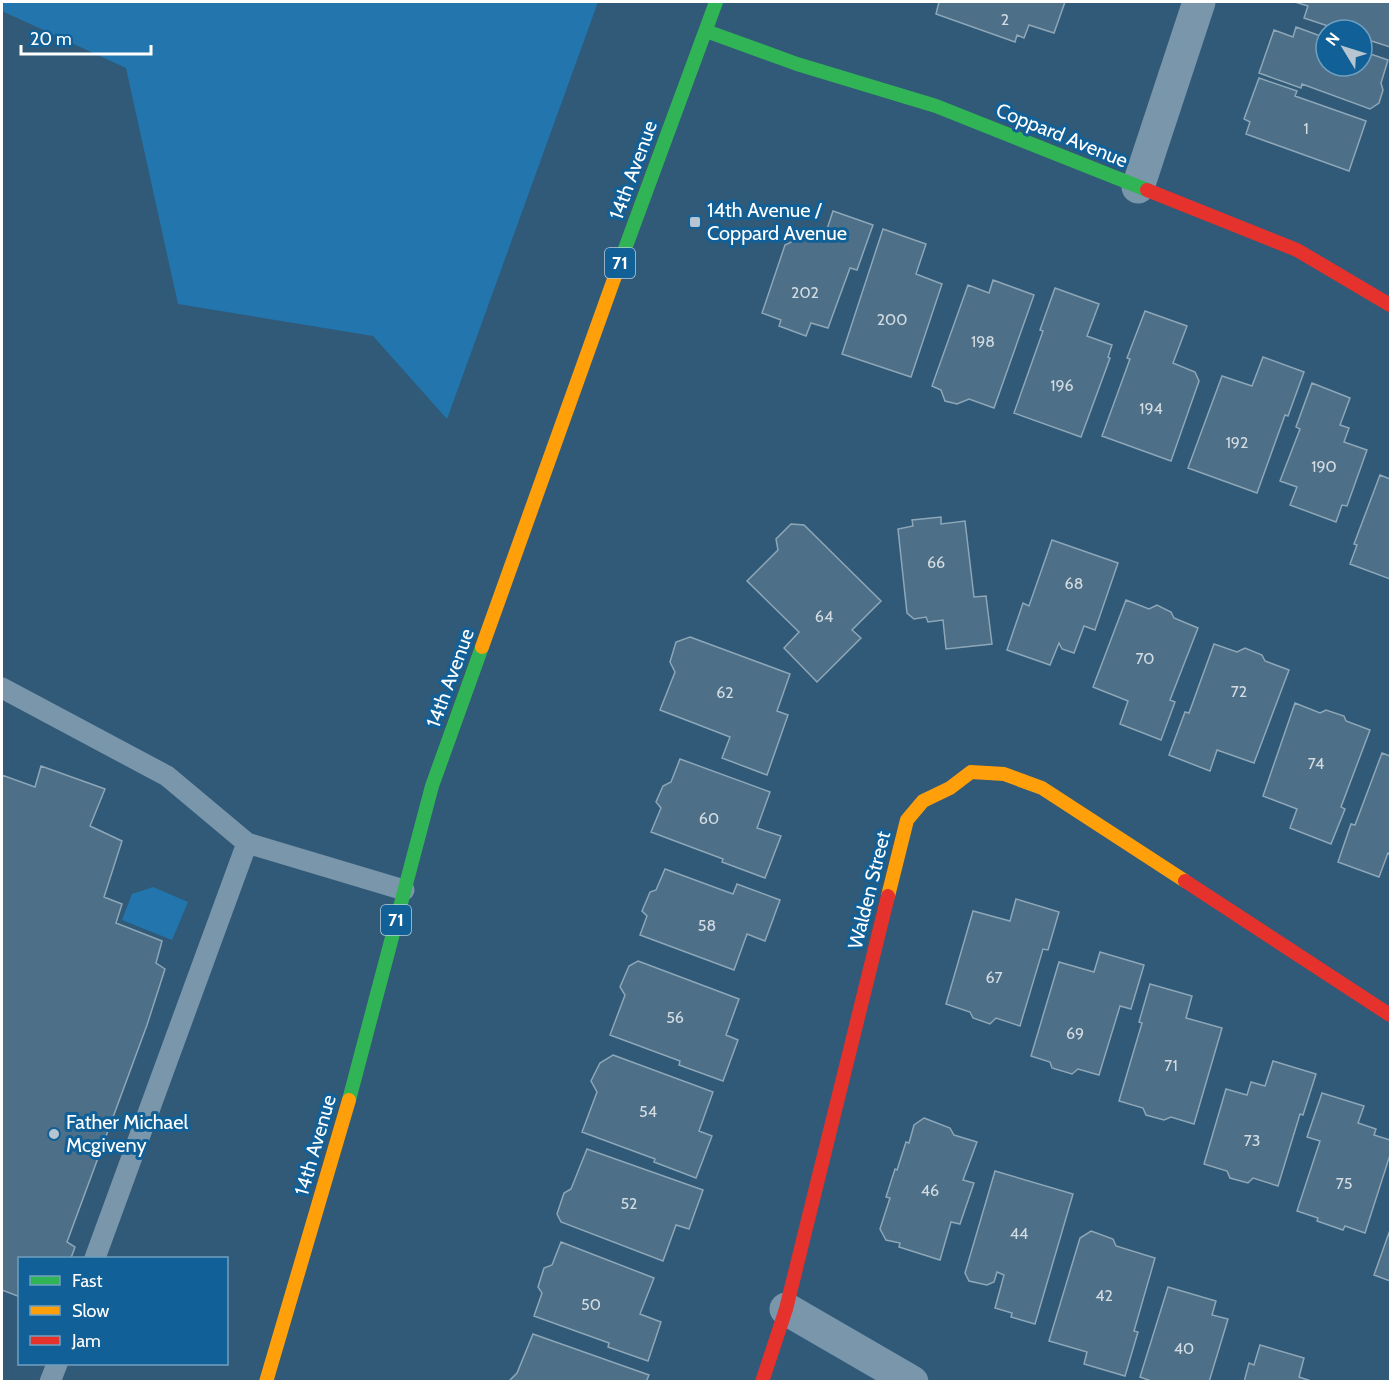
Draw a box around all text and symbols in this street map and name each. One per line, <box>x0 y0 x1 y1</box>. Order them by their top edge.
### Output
house number: 2 <box>1001 10 1009 29</box>
scale bar <box>21 18 152 56</box>
north arrow <box>1314 18 1374 78</box>
text: 20 m <box>30 28 72 50</box>
text: N <box>1322 29 1344 49</box>
street label: Coppard Avenue <box>993 98 1131 172</box>
street label: 14th Avenue <box>604 117 662 223</box>
house number: 1 <box>1303 119 1309 138</box>
place label: 14th Avenue / Coppard Avenue <box>707 198 847 245</box>
marker: 14th Avenue / Coppard Avenue <box>688 215 702 229</box>
road number: 71 <box>605 248 635 278</box>
house number: 202 <box>791 283 819 302</box>
house number: 200 <box>877 310 907 329</box>
house number: 198 <box>971 332 995 351</box>
house number: 196 <box>1050 376 1074 395</box>
house number: 194 <box>1139 399 1163 418</box>
house number: 192 <box>1226 433 1248 452</box>
house number: 190 <box>1311 457 1337 476</box>
house number: 66 <box>927 553 945 572</box>
house number: 68 <box>1065 574 1083 593</box>
house number: 64 <box>815 607 833 626</box>
street label: 14th Avenue <box>421 625 479 731</box>
house number: 70 <box>1135 649 1155 668</box>
house number: 72 <box>1231 682 1247 701</box>
house number: 62 <box>716 683 734 702</box>
house number: 74 <box>1308 754 1324 773</box>
house number: 60 <box>699 809 719 828</box>
street label: Walden Street <box>843 828 895 951</box>
road number: 71 <box>381 905 411 935</box>
house number: 58 <box>698 916 716 935</box>
house number: 67 <box>985 968 1003 987</box>
house number: 56 <box>666 1008 684 1027</box>
house number: 69 <box>1066 1024 1084 1043</box>
house number: 71 <box>1164 1056 1178 1075</box>
street label: 14th Avenue <box>289 1092 341 1198</box>
house number: 54 <box>639 1102 657 1121</box>
place label: Father Michael Mcgiveny <box>66 1110 188 1157</box>
marker: Father Michael Mcgiveny <box>47 1127 61 1141</box>
house number: 73 <box>1244 1131 1260 1150</box>
house number: 75 <box>1336 1174 1352 1193</box>
house number: 46 <box>921 1181 939 1200</box>
house number: 52 <box>620 1194 638 1213</box>
house number: 44 <box>1010 1224 1028 1243</box>
legend <box>18 1257 228 1365</box>
text: Fast <box>72 1270 103 1292</box>
house number: 42 <box>1095 1286 1113 1305</box>
house number: 50 <box>581 1295 601 1314</box>
text: Slow <box>72 1300 109 1322</box>
text: Jam <box>71 1330 101 1352</box>
house number: 40 <box>1174 1339 1194 1358</box>

